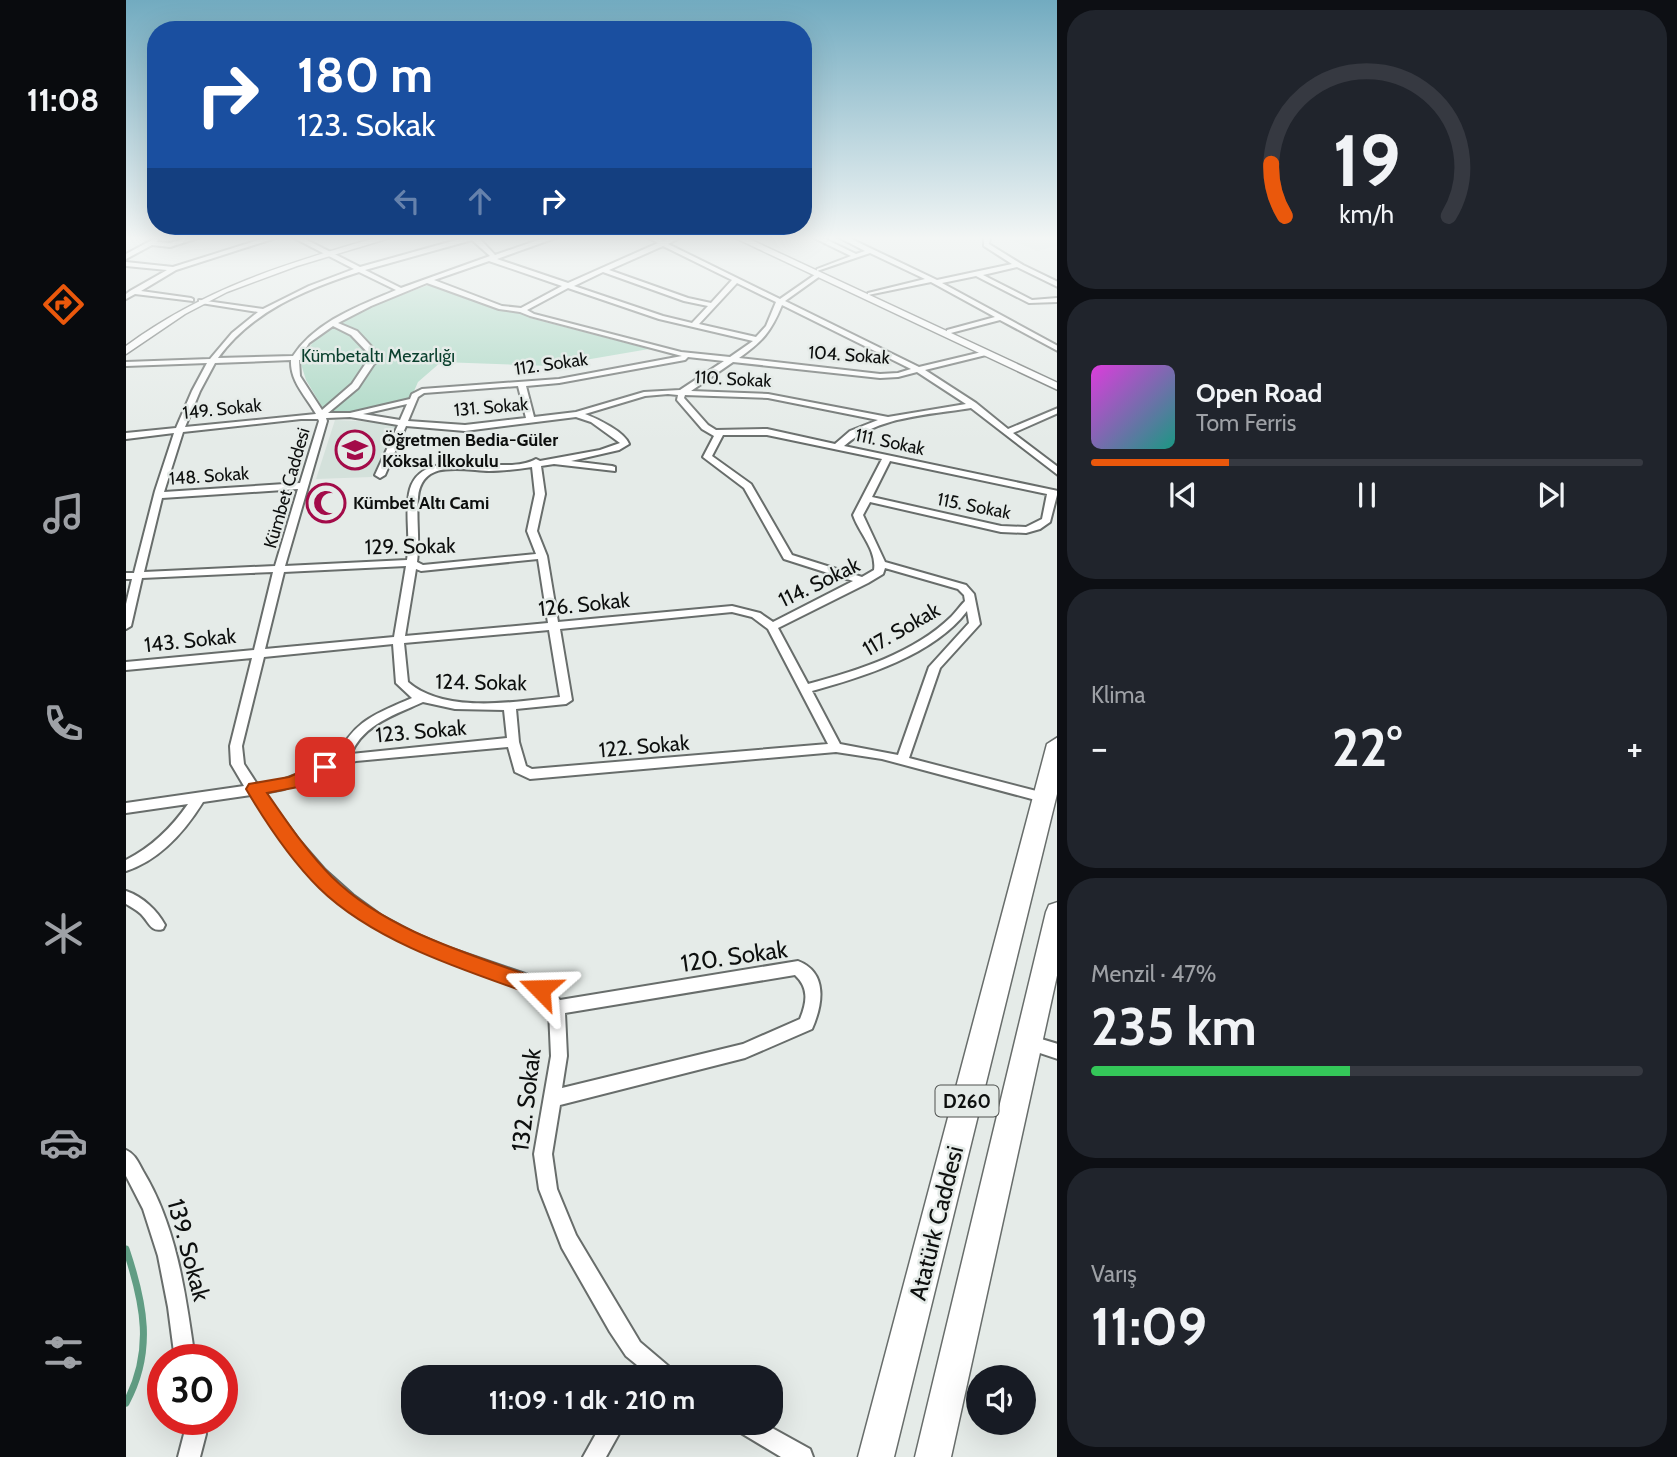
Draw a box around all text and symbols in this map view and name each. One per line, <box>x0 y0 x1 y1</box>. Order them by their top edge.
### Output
text: 180 m <box>297 45 433 104</box>
icon: right <box>182 49 273 140</box>
text: 11:08 <box>27 80 99 119</box>
text: 123. Sokak <box>297 105 436 144</box>
text: 19 <box>1333 116 1401 204</box>
icon: left <box>388 182 426 220</box>
icon: ahead <box>461 182 499 220</box>
icon: right <box>534 182 572 220</box>
text: km/h <box>1340 199 1394 229</box>
icon: directions <box>39 280 88 329</box>
street label: 104. Sokak <box>808 341 891 369</box>
park label: Kümbetaltı Mezarlığı <box>301 345 455 367</box>
street label: 112. Sokak <box>513 348 590 380</box>
street label: 110. Sokak <box>694 366 773 392</box>
text: Open Road <box>1196 377 1322 409</box>
street label: 131. Sokak <box>453 393 530 421</box>
street label: 149. Sokak <box>182 394 263 424</box>
text: Tom Ferris <box>1196 409 1296 437</box>
street label: 111. Sokak <box>853 424 928 460</box>
street label: Kümbet Caddesi <box>259 425 315 551</box>
school or university icon: Öğretmen Bedia-Güler Köksal İlkokulu <box>334 429 376 471</box>
place label: Öğretmen Bedia-Güler Köksal İlkokulu <box>382 429 558 472</box>
street label: 148. Sokak <box>168 462 251 490</box>
icon: previous <box>1164 476 1202 514</box>
icon: pause <box>1348 476 1386 514</box>
icon: next <box>1532 476 1570 514</box>
mosque icon: Kümbet Altı Cami <box>305 482 347 524</box>
street label: 115. Sokak <box>935 488 1014 524</box>
icon: music <box>39 489 88 538</box>
place label: Kümbet Altı Cami <box>353 492 489 514</box>
street label: 129. Sokak <box>364 533 456 559</box>
street label: 114. Sokak <box>774 551 864 612</box>
street label: 126. Sokak <box>537 587 631 621</box>
street label: 117. Sokak <box>858 597 945 661</box>
street label: 143. Sokak <box>143 623 238 657</box>
street label: 124. Sokak <box>435 669 527 695</box>
text: Klima <box>1091 681 1146 709</box>
icon: phone <box>39 699 88 748</box>
street label: 123. Sokak <box>375 715 468 747</box>
text: 22° <box>1332 716 1402 779</box>
text: − <box>1091 724 1108 771</box>
text: + <box>1626 724 1643 771</box>
street label: 122. Sokak <box>598 730 691 762</box>
pin <box>295 737 355 797</box>
icon: arrive <box>306 748 344 786</box>
icon: climate <box>39 909 88 958</box>
street label: 120. Sokak <box>679 934 789 978</box>
position arrow <box>503 952 577 1026</box>
text: Menzil · 47% <box>1091 960 1217 988</box>
text: 235 km <box>1091 995 1257 1058</box>
street label: 132. Sokak <box>505 1046 547 1153</box>
road number: D260 <box>936 1086 998 1116</box>
icon: car <box>39 1118 88 1167</box>
street label: Atatürk Caddesi <box>903 1143 969 1303</box>
street label: 139. Sokak <box>161 1196 217 1304</box>
text: Varış <box>1091 1260 1137 1288</box>
text: 11:09 <box>1091 1295 1207 1358</box>
icon: filters <box>39 1328 88 1377</box>
speed limit sign: 30 <box>147 1344 238 1435</box>
map controls <box>966 1365 1036 1435</box>
button: sound <box>966 1365 1036 1435</box>
text: 11:09 · 1 dk · 210 m <box>489 1384 695 1416</box>

